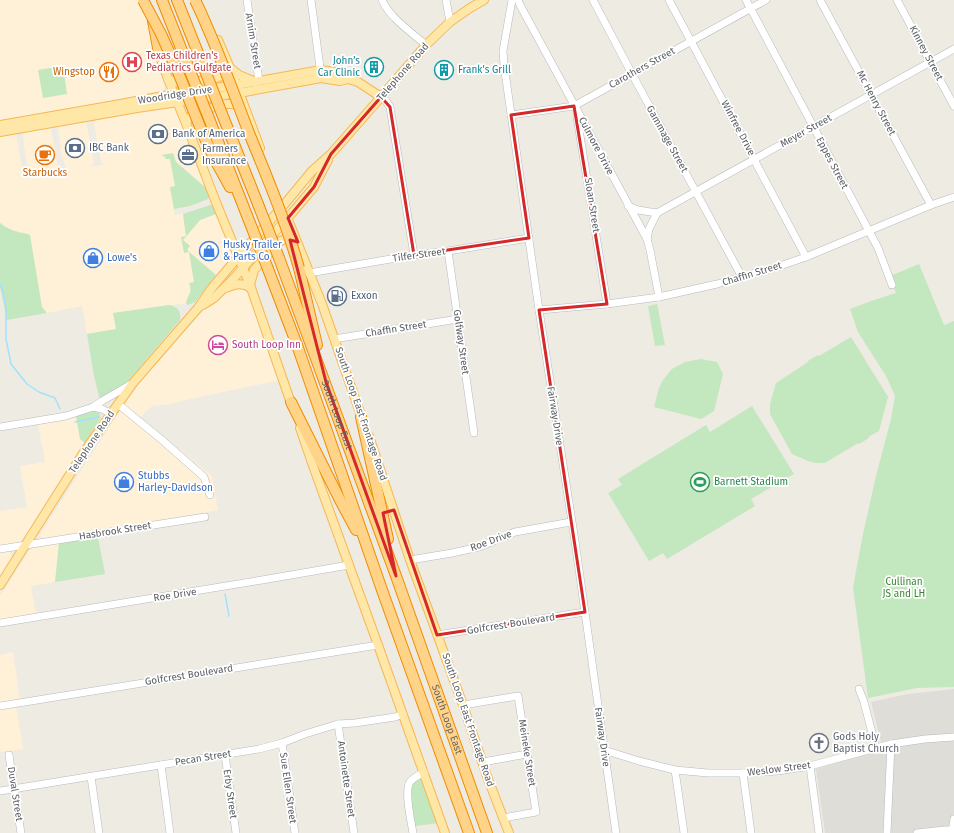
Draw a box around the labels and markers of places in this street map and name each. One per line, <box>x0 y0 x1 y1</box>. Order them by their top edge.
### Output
place label: Texas Children's Pediatrics Gulfgate <box>146 50 231 74</box>
hospital icon: Texas Children's Pediatrics Gulfgate <box>121 51 143 73</box>
place label: John’s Car Clinic <box>318 55 360 79</box>
building icon: John’s Car Clinic <box>363 56 385 78</box>
building icon: Frank’s Grill <box>433 59 455 81</box>
restaurant icon: Wingstop <box>98 61 120 83</box>
place label: Frank’s Grill <box>458 64 511 76</box>
place label: Wingstop <box>53 66 95 78</box>
bank icon: Bank of America <box>147 123 169 145</box>
place label: Bank of America <box>172 128 246 140</box>
bank icon: IBC Bank <box>64 137 86 159</box>
place label: IBC Bank <box>89 142 130 154</box>
place label: Farmers Insurance <box>202 143 246 167</box>
cafe icon: Starbucks <box>34 144 56 166</box>
office icon: Farmers Insurance <box>177 144 199 166</box>
place label: Starbucks <box>23 167 68 179</box>
place label: Husky Trailer & Parts Co <box>223 239 282 263</box>
shop icon: Husky Trailer & Parts Co <box>198 240 220 262</box>
shop icon: Lowe's <box>82 247 104 269</box>
place label: Lowe's <box>107 252 137 264</box>
fuel station icon: Exxon <box>326 285 348 307</box>
place label: Exxon <box>351 290 378 302</box>
hotel icon: South Loop Inn <box>207 334 229 356</box>
place label: South Loop Inn <box>232 339 301 351</box>
place label: Stubbs Harley-Davidson <box>138 470 213 494</box>
shop icon: Stubbs Harley-Davidson <box>113 471 135 493</box>
sports icon: Barnett Stadium <box>689 471 711 493</box>
place label: Barnett Stadium <box>714 476 788 488</box>
place label: Gods Holy Baptist Church <box>833 731 899 755</box>
church icon: Gods Holy Baptist Church <box>808 732 830 754</box>

